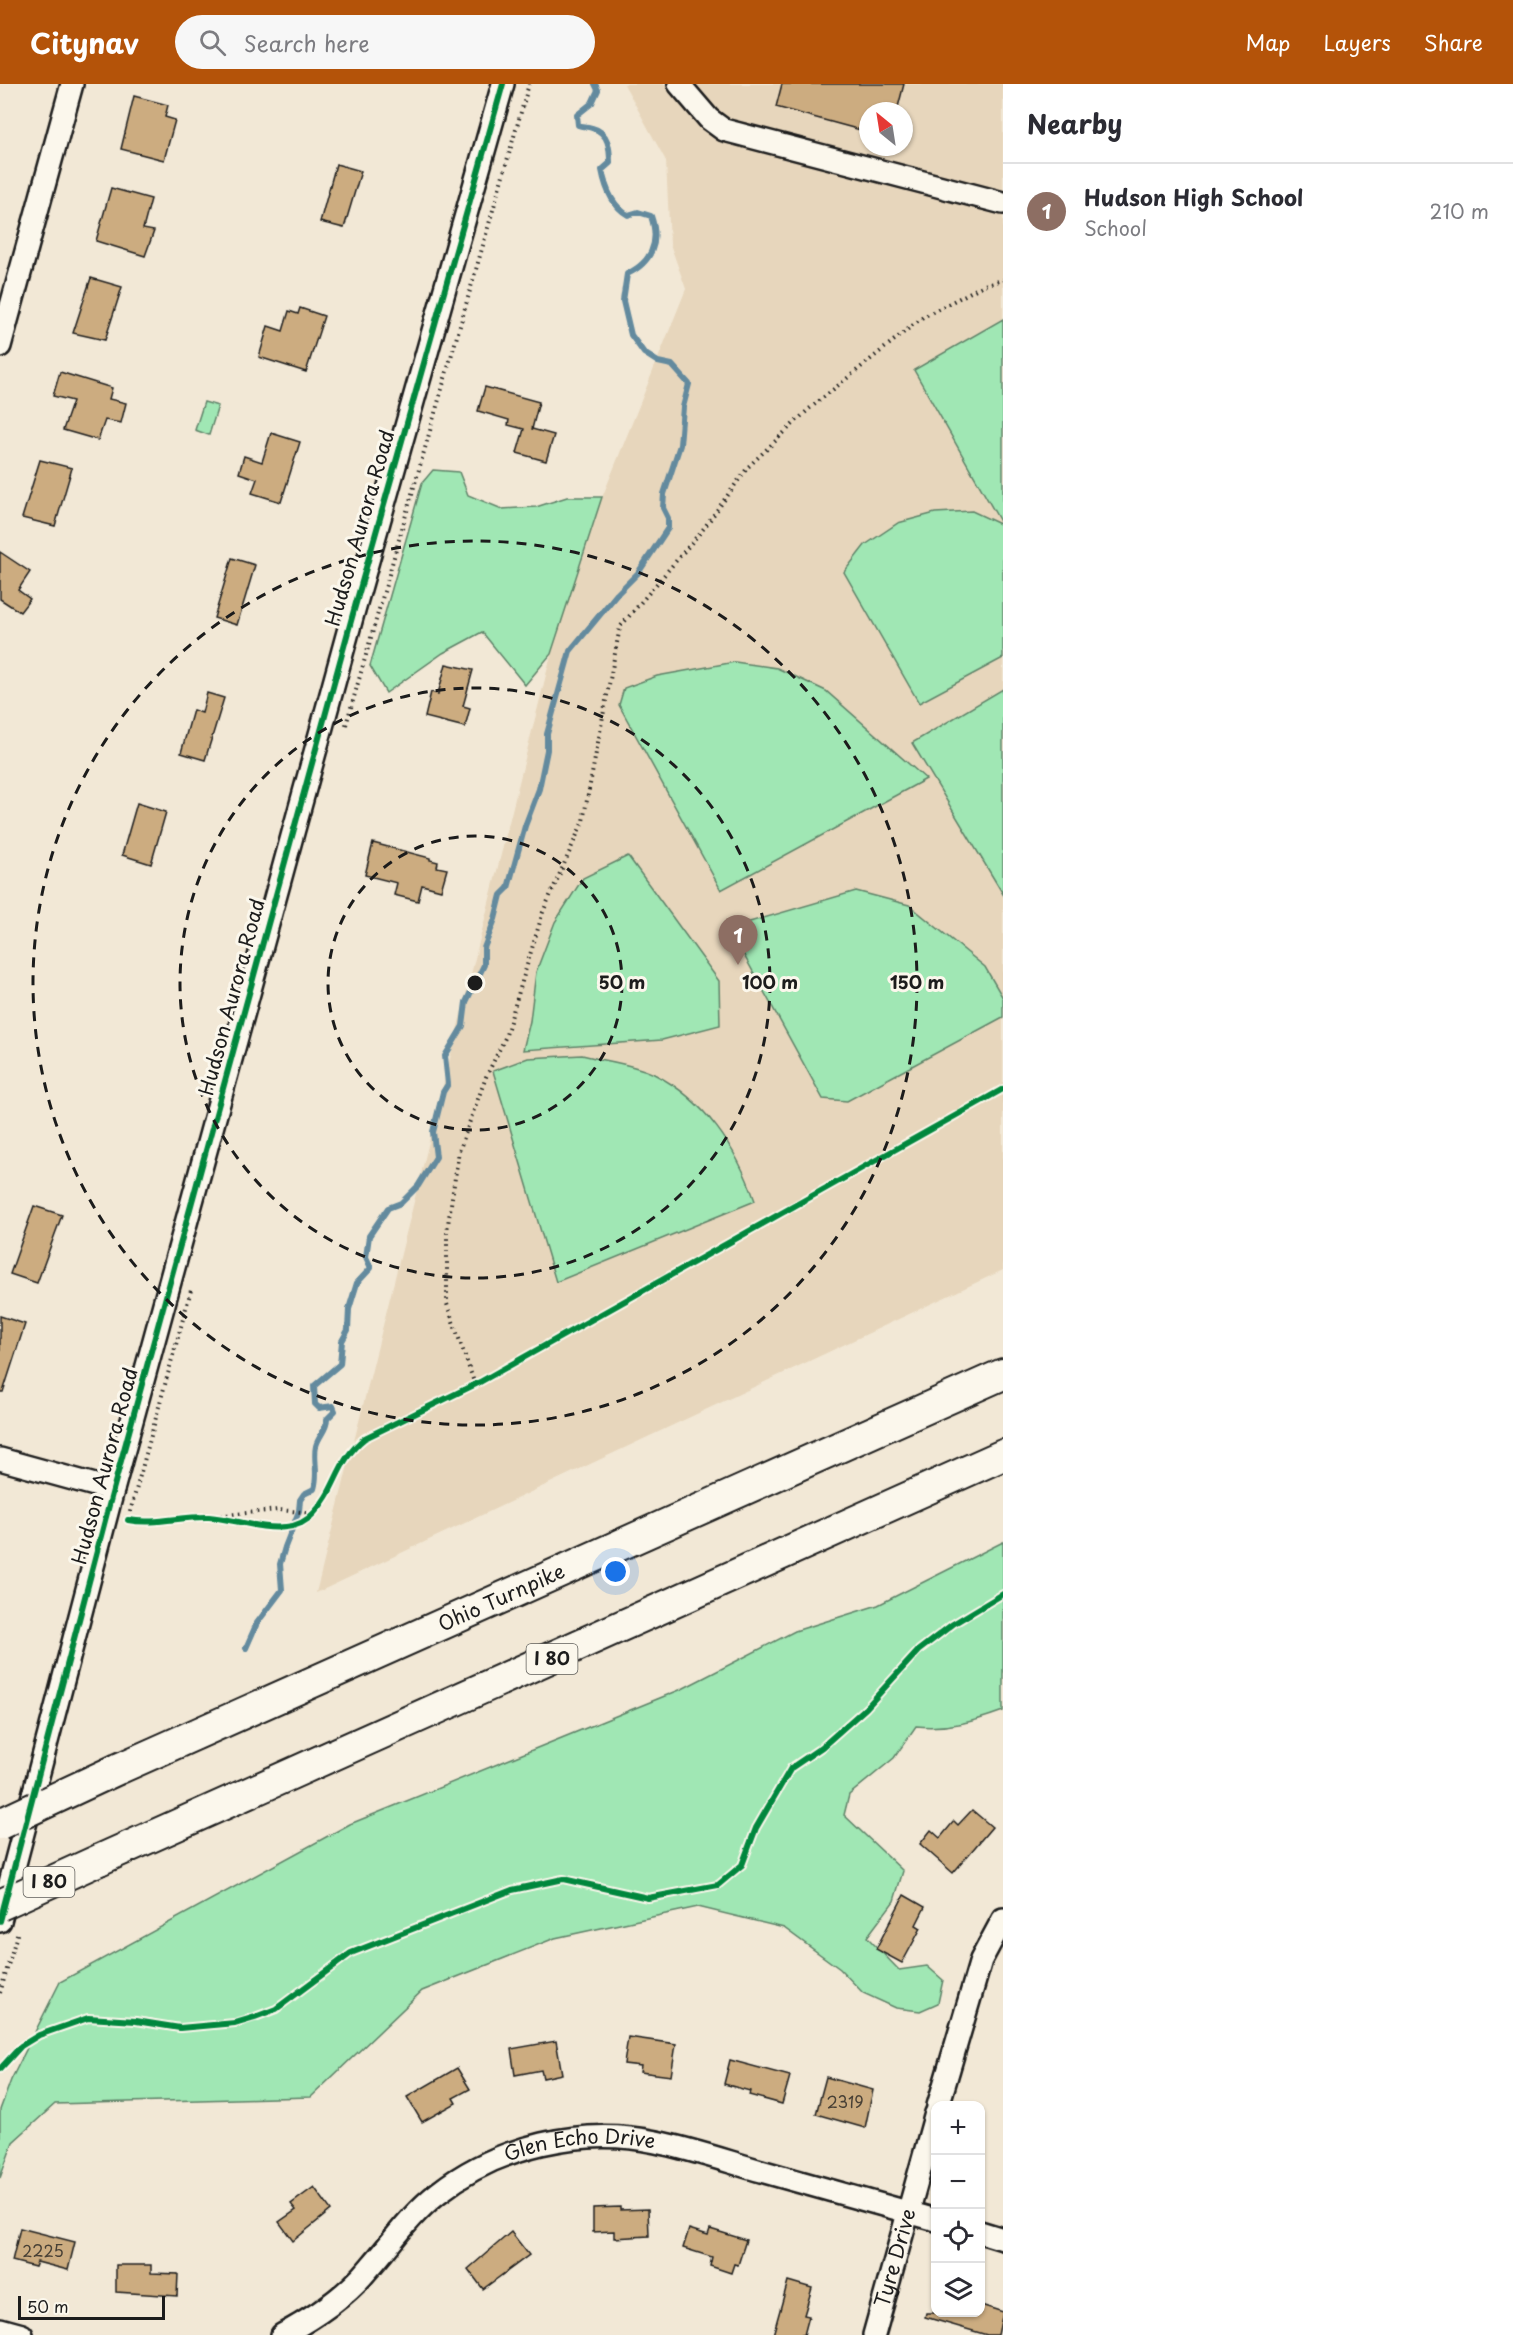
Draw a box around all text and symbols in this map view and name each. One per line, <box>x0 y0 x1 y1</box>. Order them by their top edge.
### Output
search box <box>175 15 595 69</box>
text: Citynav <box>30 21 139 64</box>
icon: search <box>196 26 229 59</box>
text: Search here <box>244 26 370 59</box>
text: Map <box>1246 26 1290 58</box>
text: Layers <box>1323 26 1391 58</box>
text: Share <box>1424 26 1483 58</box>
north arrow <box>859 102 913 156</box>
text: Nearby <box>1027 104 1122 143</box>
text: Hudson High School <box>1084 180 1303 213</box>
text: 1 <box>1042 196 1051 226</box>
text: 210 m <box>1430 196 1489 226</box>
text: School <box>1084 213 1147 243</box>
street label: Hudson Aurora Road <box>317 426 401 629</box>
street label: Hudson Aurora Road <box>190 895 272 1099</box>
pin: 1 <box>718 916 758 965</box>
text: 50 m <box>599 968 645 995</box>
text: 100 m <box>742 968 798 995</box>
text: 150 m <box>890 968 944 995</box>
centre of rings <box>465 973 485 993</box>
street label: Hudson Aurora Road <box>63 1364 145 1568</box>
street label: Ohio Turnpike <box>433 1555 569 1638</box>
your location <box>601 1557 630 1586</box>
road number: I 80 <box>526 1644 578 1674</box>
road number: I 80 <box>23 1867 74 1897</box>
house number: 2319 <box>826 2089 864 2113</box>
map controls <box>931 2101 985 2317</box>
button: + <box>931 2101 985 2155</box>
street label: Glen Echo Drive <box>499 2120 658 2168</box>
button: − <box>931 2155 985 2209</box>
street label: Tyre Drive <box>866 2205 923 2311</box>
button: locate <box>931 2209 985 2263</box>
house number: 2225 <box>22 2238 64 2262</box>
button: layers <box>931 2263 985 2317</box>
scale bar <box>18 2293 165 2320</box>
text: 50 m <box>27 2294 68 2318</box>

